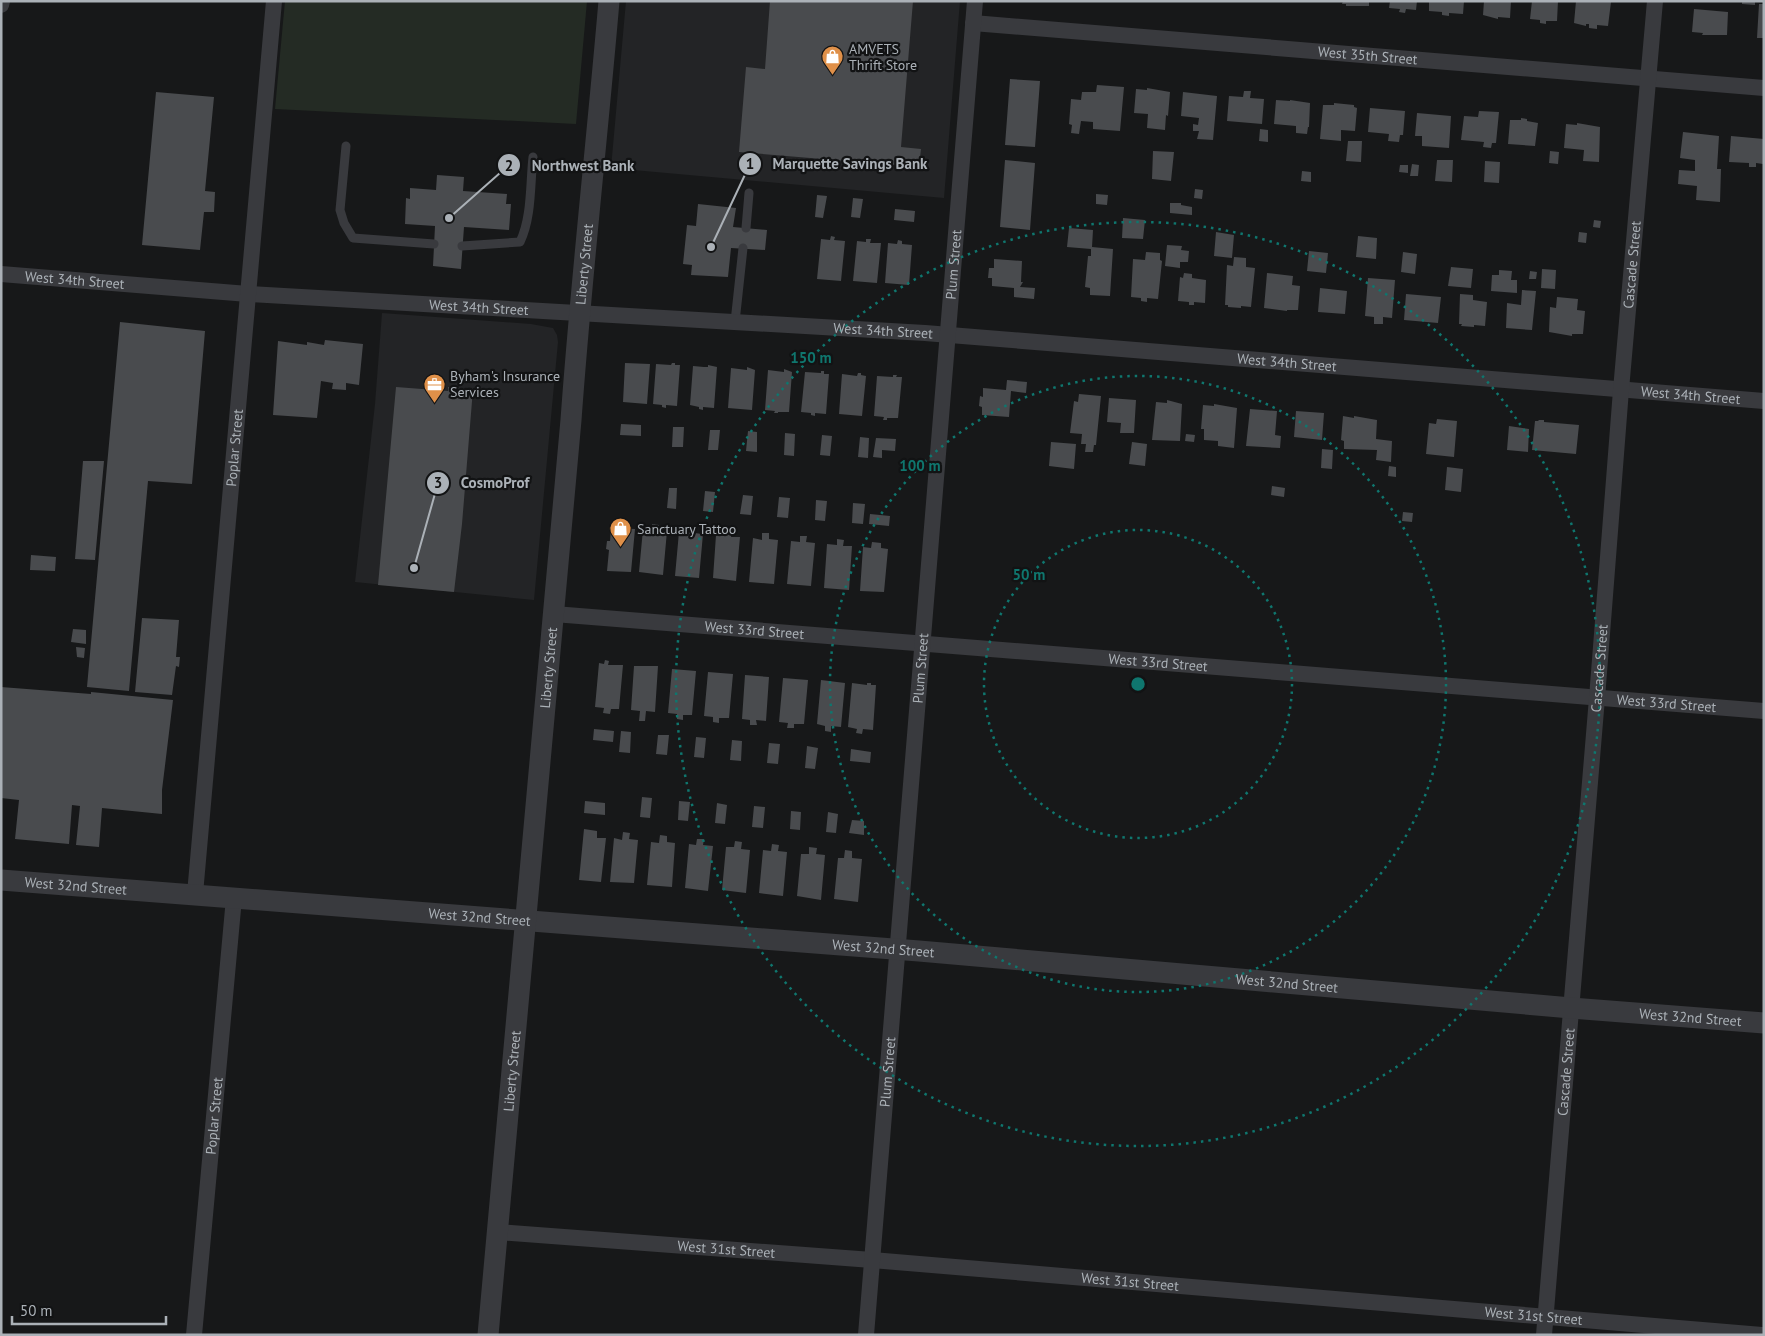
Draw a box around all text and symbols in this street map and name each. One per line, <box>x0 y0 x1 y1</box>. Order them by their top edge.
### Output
place label: AMVETS Thrift Store <box>849 40 917 74</box>
street label: West 35th Street <box>1317 42 1418 69</box>
shop icon: AMVETS Thrift Store <box>821 45 845 76</box>
callout: Marquette Savings Bank <box>738 149 938 179</box>
callout: Northwest Bank <box>496 150 644 180</box>
text: 1 <box>746 154 754 173</box>
text: Marquette Savings Bank <box>773 154 928 173</box>
text: 2 <box>505 156 513 175</box>
text: Northwest Bank <box>532 156 635 175</box>
street label: Cascade Street <box>1619 220 1645 309</box>
street label: Liberty Street <box>571 223 597 306</box>
street label: Plum Street <box>942 229 965 300</box>
street label: West 34th Street <box>24 267 125 293</box>
street label: West 34th Street <box>428 295 529 319</box>
street label: West 34th Street <box>833 319 934 343</box>
text: 150 m <box>790 348 832 367</box>
street label: West 34th Street <box>1236 349 1338 375</box>
place label: Byham's Insurance Services <box>450 367 560 401</box>
office icon: Byham's Insurance Services <box>422 372 446 403</box>
street label: West 34th Street <box>1640 382 1741 408</box>
street label: Poplar Street <box>222 408 247 487</box>
text: 100 m <box>899 456 941 475</box>
callout: CosmoProf <box>426 468 539 498</box>
text: 3 <box>434 473 442 492</box>
text: CosmoProf <box>461 473 530 492</box>
shop icon: Sanctuary Tattoo <box>609 517 633 548</box>
place label: Sanctuary Tattoo <box>637 520 736 538</box>
text: 50 m <box>1013 565 1045 584</box>
street label: West 33rd Street <box>704 617 805 643</box>
street label: Cascade Street <box>1587 623 1612 713</box>
street label: Liberty Street <box>536 626 561 709</box>
street label: Plum Street <box>909 632 932 704</box>
street label: West 33rd Street <box>1108 649 1209 675</box>
centre of rings <box>1129 675 1147 693</box>
street label: West 33rd Street <box>1616 690 1717 716</box>
street label: West 32nd Street <box>24 873 128 899</box>
street label: West 32nd Street <box>428 904 532 930</box>
street label: West 32nd Street <box>832 935 936 961</box>
street label: West 32nd Street <box>1235 970 1339 997</box>
street label: West 32nd Street <box>1639 1004 1743 1030</box>
street label: Cascade Street <box>1553 1027 1579 1117</box>
street label: Liberty Street <box>499 1030 525 1112</box>
street label: Plum Street <box>876 1036 899 1108</box>
street label: Poplar Street <box>202 1076 227 1155</box>
street label: West 31st Street <box>677 1237 776 1262</box>
street label: West 31st Street <box>1080 1269 1180 1295</box>
scale bar <box>12 1294 166 1326</box>
text: 50 m <box>20 1301 53 1320</box>
street label: West 31st Street <box>1484 1303 1583 1329</box>

